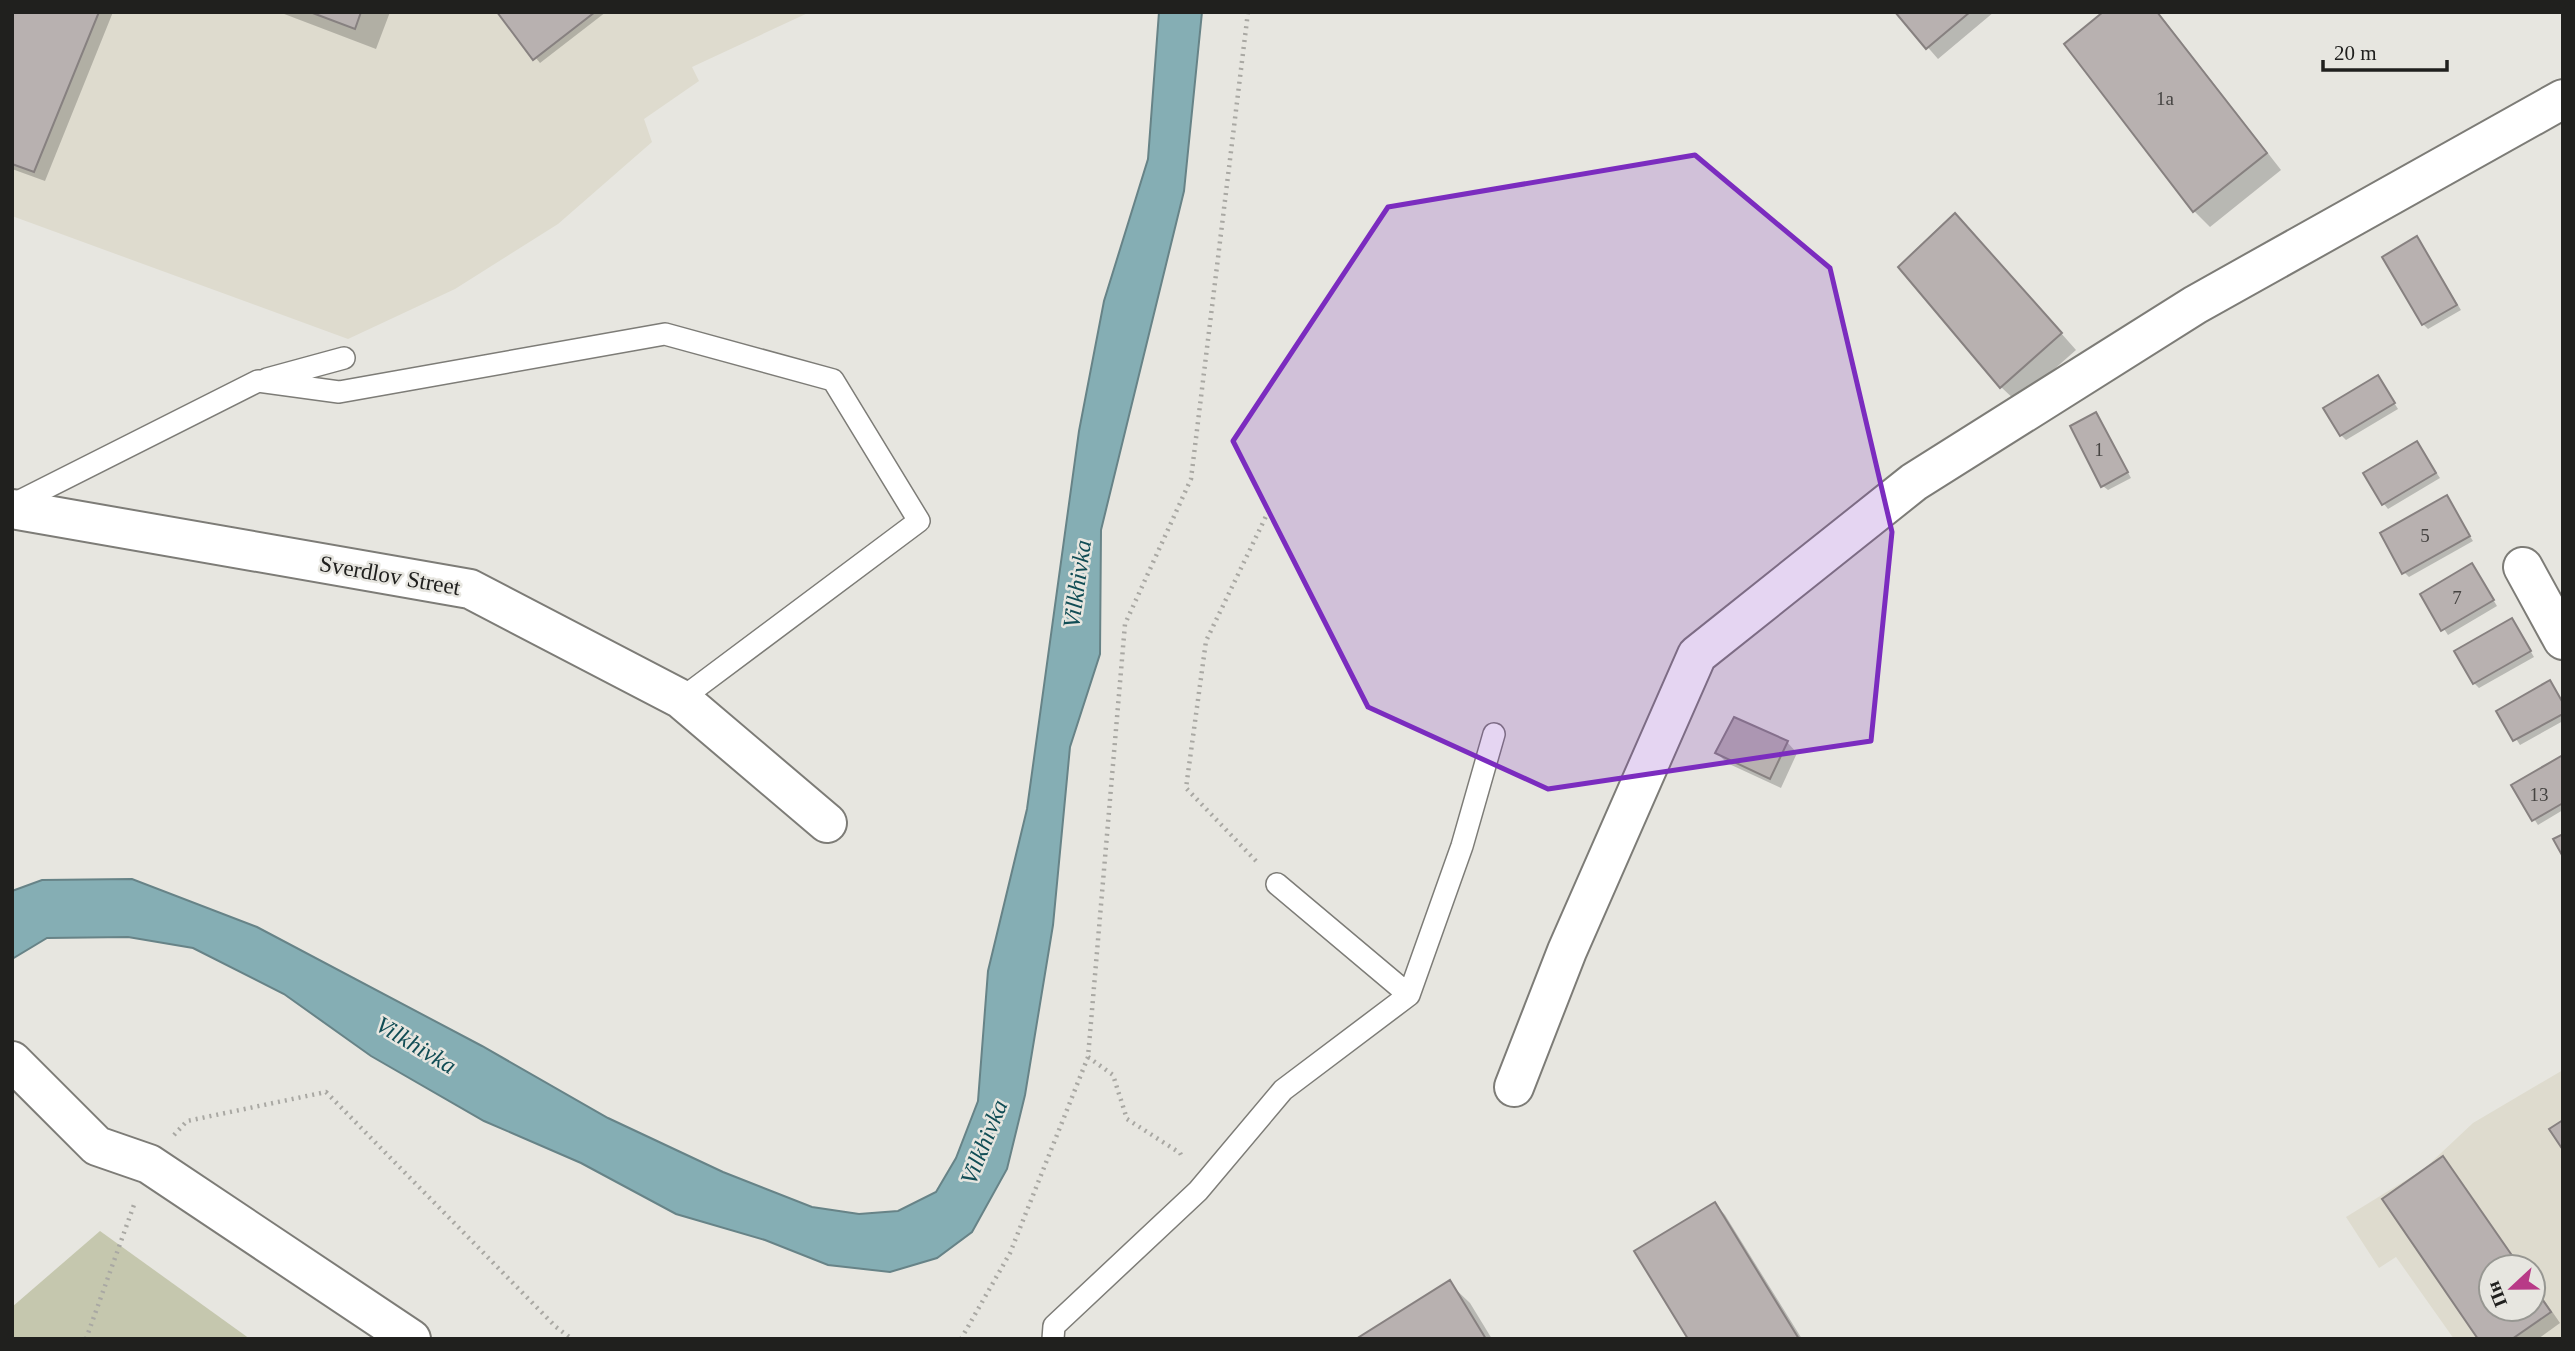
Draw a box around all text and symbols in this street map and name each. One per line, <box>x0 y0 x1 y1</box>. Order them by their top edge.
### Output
scale bar <box>2323 28 2447 72</box>
text: 20 m <box>2334 41 2377 65</box>
house number: 1а <box>2156 88 2175 109</box>
house number: 1 <box>2094 439 2104 460</box>
house number: 5 <box>2420 525 2430 546</box>
water label: Vilkhivka <box>1058 538 1096 630</box>
street label: Sverdlov Street <box>318 551 463 600</box>
house number: 7 <box>2452 587 2462 608</box>
house number: 13 <box>2530 784 2549 805</box>
water label: Vilkhivka <box>371 1011 461 1079</box>
water label: Vilkhivka <box>955 1096 1013 1188</box>
north arrow <box>2477 1253 2547 1323</box>
text: Пн <box>2482 1278 2511 1310</box>

